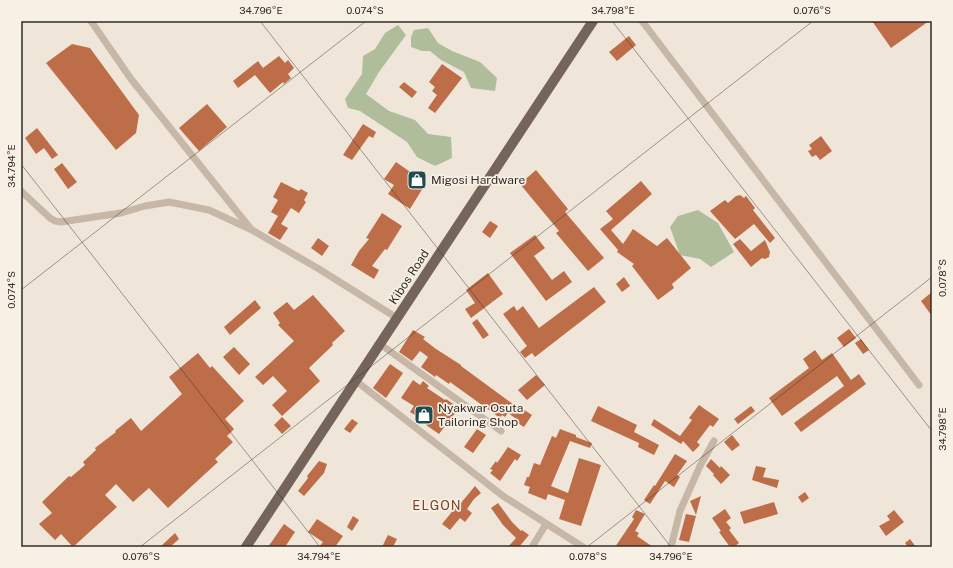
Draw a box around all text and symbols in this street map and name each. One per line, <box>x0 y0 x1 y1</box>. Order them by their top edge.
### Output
text: 34.796°E <box>239 4 283 16</box>
text: 0.074°S <box>346 4 384 16</box>
text: 34.798°E <box>591 4 635 16</box>
text: 0.076°S <box>793 4 831 16</box>
text: 34.794°E <box>5 144 17 188</box>
shop icon: Migosi Hardware <box>406 169 428 191</box>
place label: Migosi Hardware <box>431 173 526 187</box>
street label: Kibos Road <box>386 247 432 307</box>
text: 0.078°S <box>936 259 948 297</box>
text: 0.074°S <box>5 271 17 309</box>
place label: Nyakwar Osuta Tailoring Shop <box>438 401 523 429</box>
shop icon: Nyakwar Osuta Tailoring Shop <box>413 404 435 426</box>
text: 34.798°E <box>936 407 948 451</box>
district label: ELGON <box>412 498 462 513</box>
text: 0.076°S <box>122 550 160 562</box>
text: 34.794°E <box>297 550 341 562</box>
text: 0.078°S <box>569 550 607 562</box>
text: 34.796°E <box>649 550 693 562</box>

